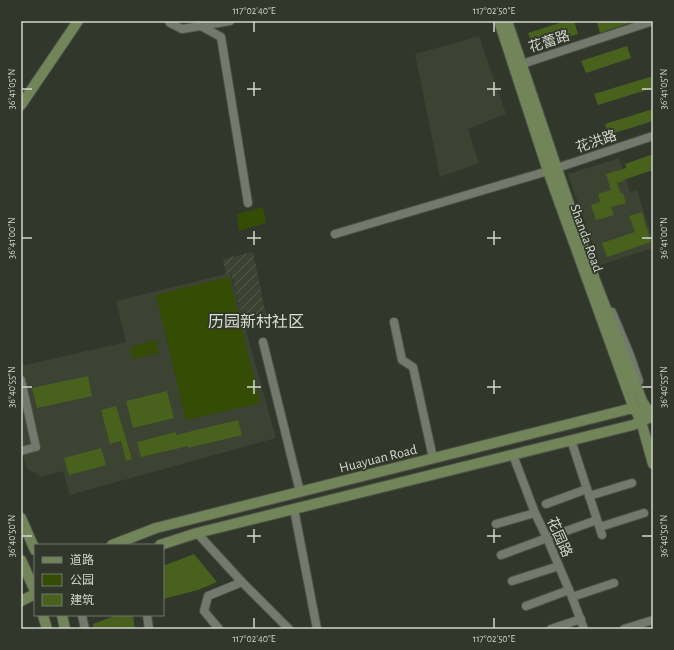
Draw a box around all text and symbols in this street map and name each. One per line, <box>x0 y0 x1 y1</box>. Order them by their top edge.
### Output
text: 117°02'40"E <box>232 6 276 16</box>
text: 117°02'50"E <box>473 6 515 16</box>
street label: 花蕾路 <box>527 28 571 55</box>
text: 36°41'05"N <box>7 69 17 109</box>
text: 36°41'05"N <box>659 69 669 109</box>
street label: 花洪路 <box>574 127 618 155</box>
street label: Shanda Road <box>567 203 605 274</box>
text: 36°41'00"N <box>7 217 17 259</box>
text: 36°41'00"N <box>659 217 669 259</box>
district label: 历园新村社区 <box>208 313 304 330</box>
text: 36°40'55"N <box>7 366 17 408</box>
text: 36°40'55"N <box>659 366 669 408</box>
street label: Huayuan Road <box>338 443 419 475</box>
text: 36°40'50"N <box>7 515 17 557</box>
street label: 花园路 <box>544 515 575 559</box>
text: 36°40'50"N <box>659 515 669 557</box>
legend <box>34 544 164 616</box>
text: 道路 <box>70 553 94 566</box>
text: 公园 <box>70 574 94 586</box>
text: 建筑 <box>70 593 94 606</box>
text: 117°02'40"E <box>232 634 276 644</box>
text: 117°02'50"E <box>473 634 515 644</box>

